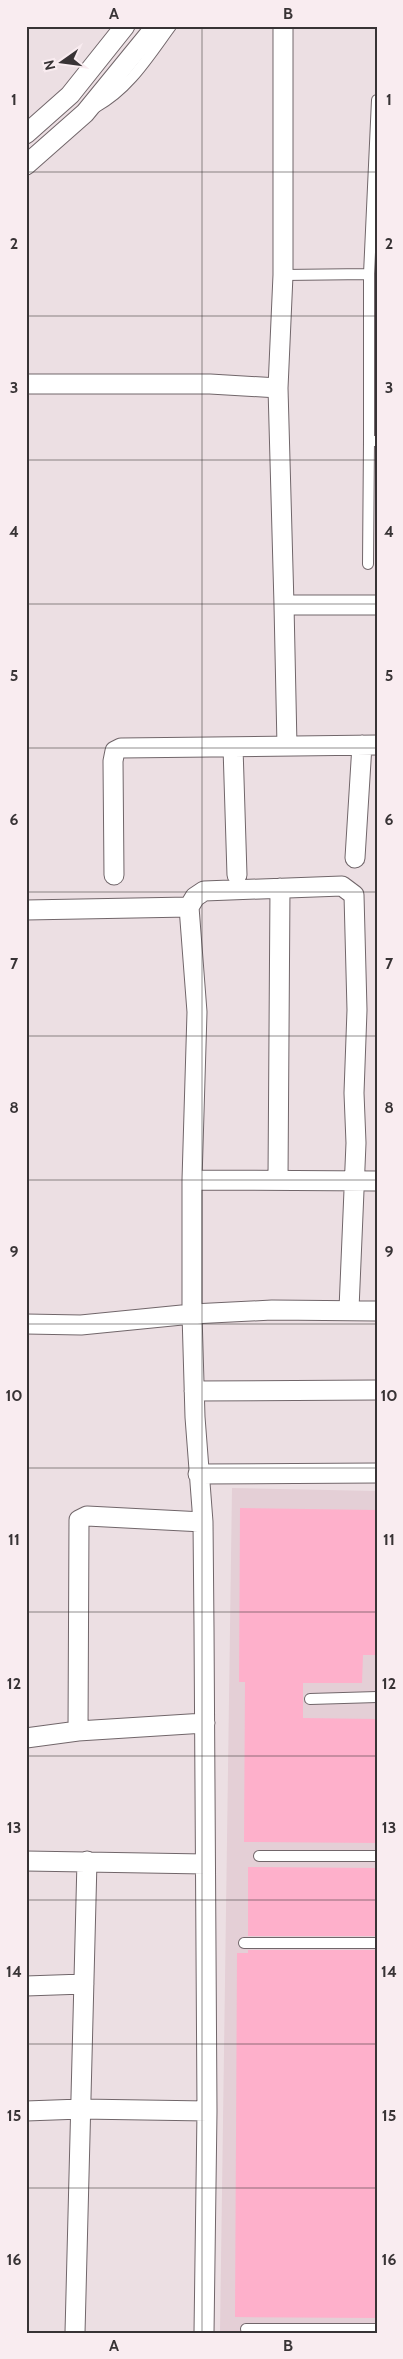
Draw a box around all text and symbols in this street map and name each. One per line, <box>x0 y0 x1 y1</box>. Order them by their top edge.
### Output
text: A <box>109 4 119 23</box>
text: B <box>283 4 293 23</box>
north arrow <box>38 38 88 88</box>
text: N <box>39 58 59 72</box>
text: 1 <box>11 90 17 109</box>
text: 1 <box>386 90 392 109</box>
text: 2 <box>10 234 18 253</box>
text: 2 <box>385 234 393 253</box>
text: 3 <box>10 378 18 397</box>
text: 3 <box>385 378 393 397</box>
text: 4 <box>9 522 19 541</box>
text: 4 <box>384 522 394 541</box>
text: 5 <box>10 666 18 685</box>
text: 5 <box>385 666 393 685</box>
text: 6 <box>10 810 19 829</box>
text: 6 <box>385 810 394 829</box>
text: 7 <box>10 954 19 973</box>
text: 7 <box>385 954 394 973</box>
text: 8 <box>9 1098 19 1117</box>
text: 8 <box>384 1098 394 1117</box>
text: 9 <box>10 1242 19 1261</box>
text: 9 <box>385 1242 394 1261</box>
text: 10 <box>5 1386 23 1405</box>
text: 10 <box>380 1386 398 1405</box>
text: 11 <box>8 1530 20 1549</box>
text: 11 <box>383 1530 395 1549</box>
text: 12 <box>7 1674 21 1693</box>
text: 12 <box>382 1674 396 1693</box>
text: 13 <box>7 1818 21 1837</box>
text: 13 <box>382 1818 396 1837</box>
text: 14 <box>6 1962 22 1981</box>
text: 14 <box>381 1962 397 1981</box>
text: 15 <box>7 2106 21 2125</box>
text: 15 <box>382 2106 396 2125</box>
text: 16 <box>7 2250 21 2269</box>
text: 16 <box>382 2250 396 2269</box>
text: A <box>109 2336 119 2355</box>
text: B <box>283 2336 293 2355</box>

